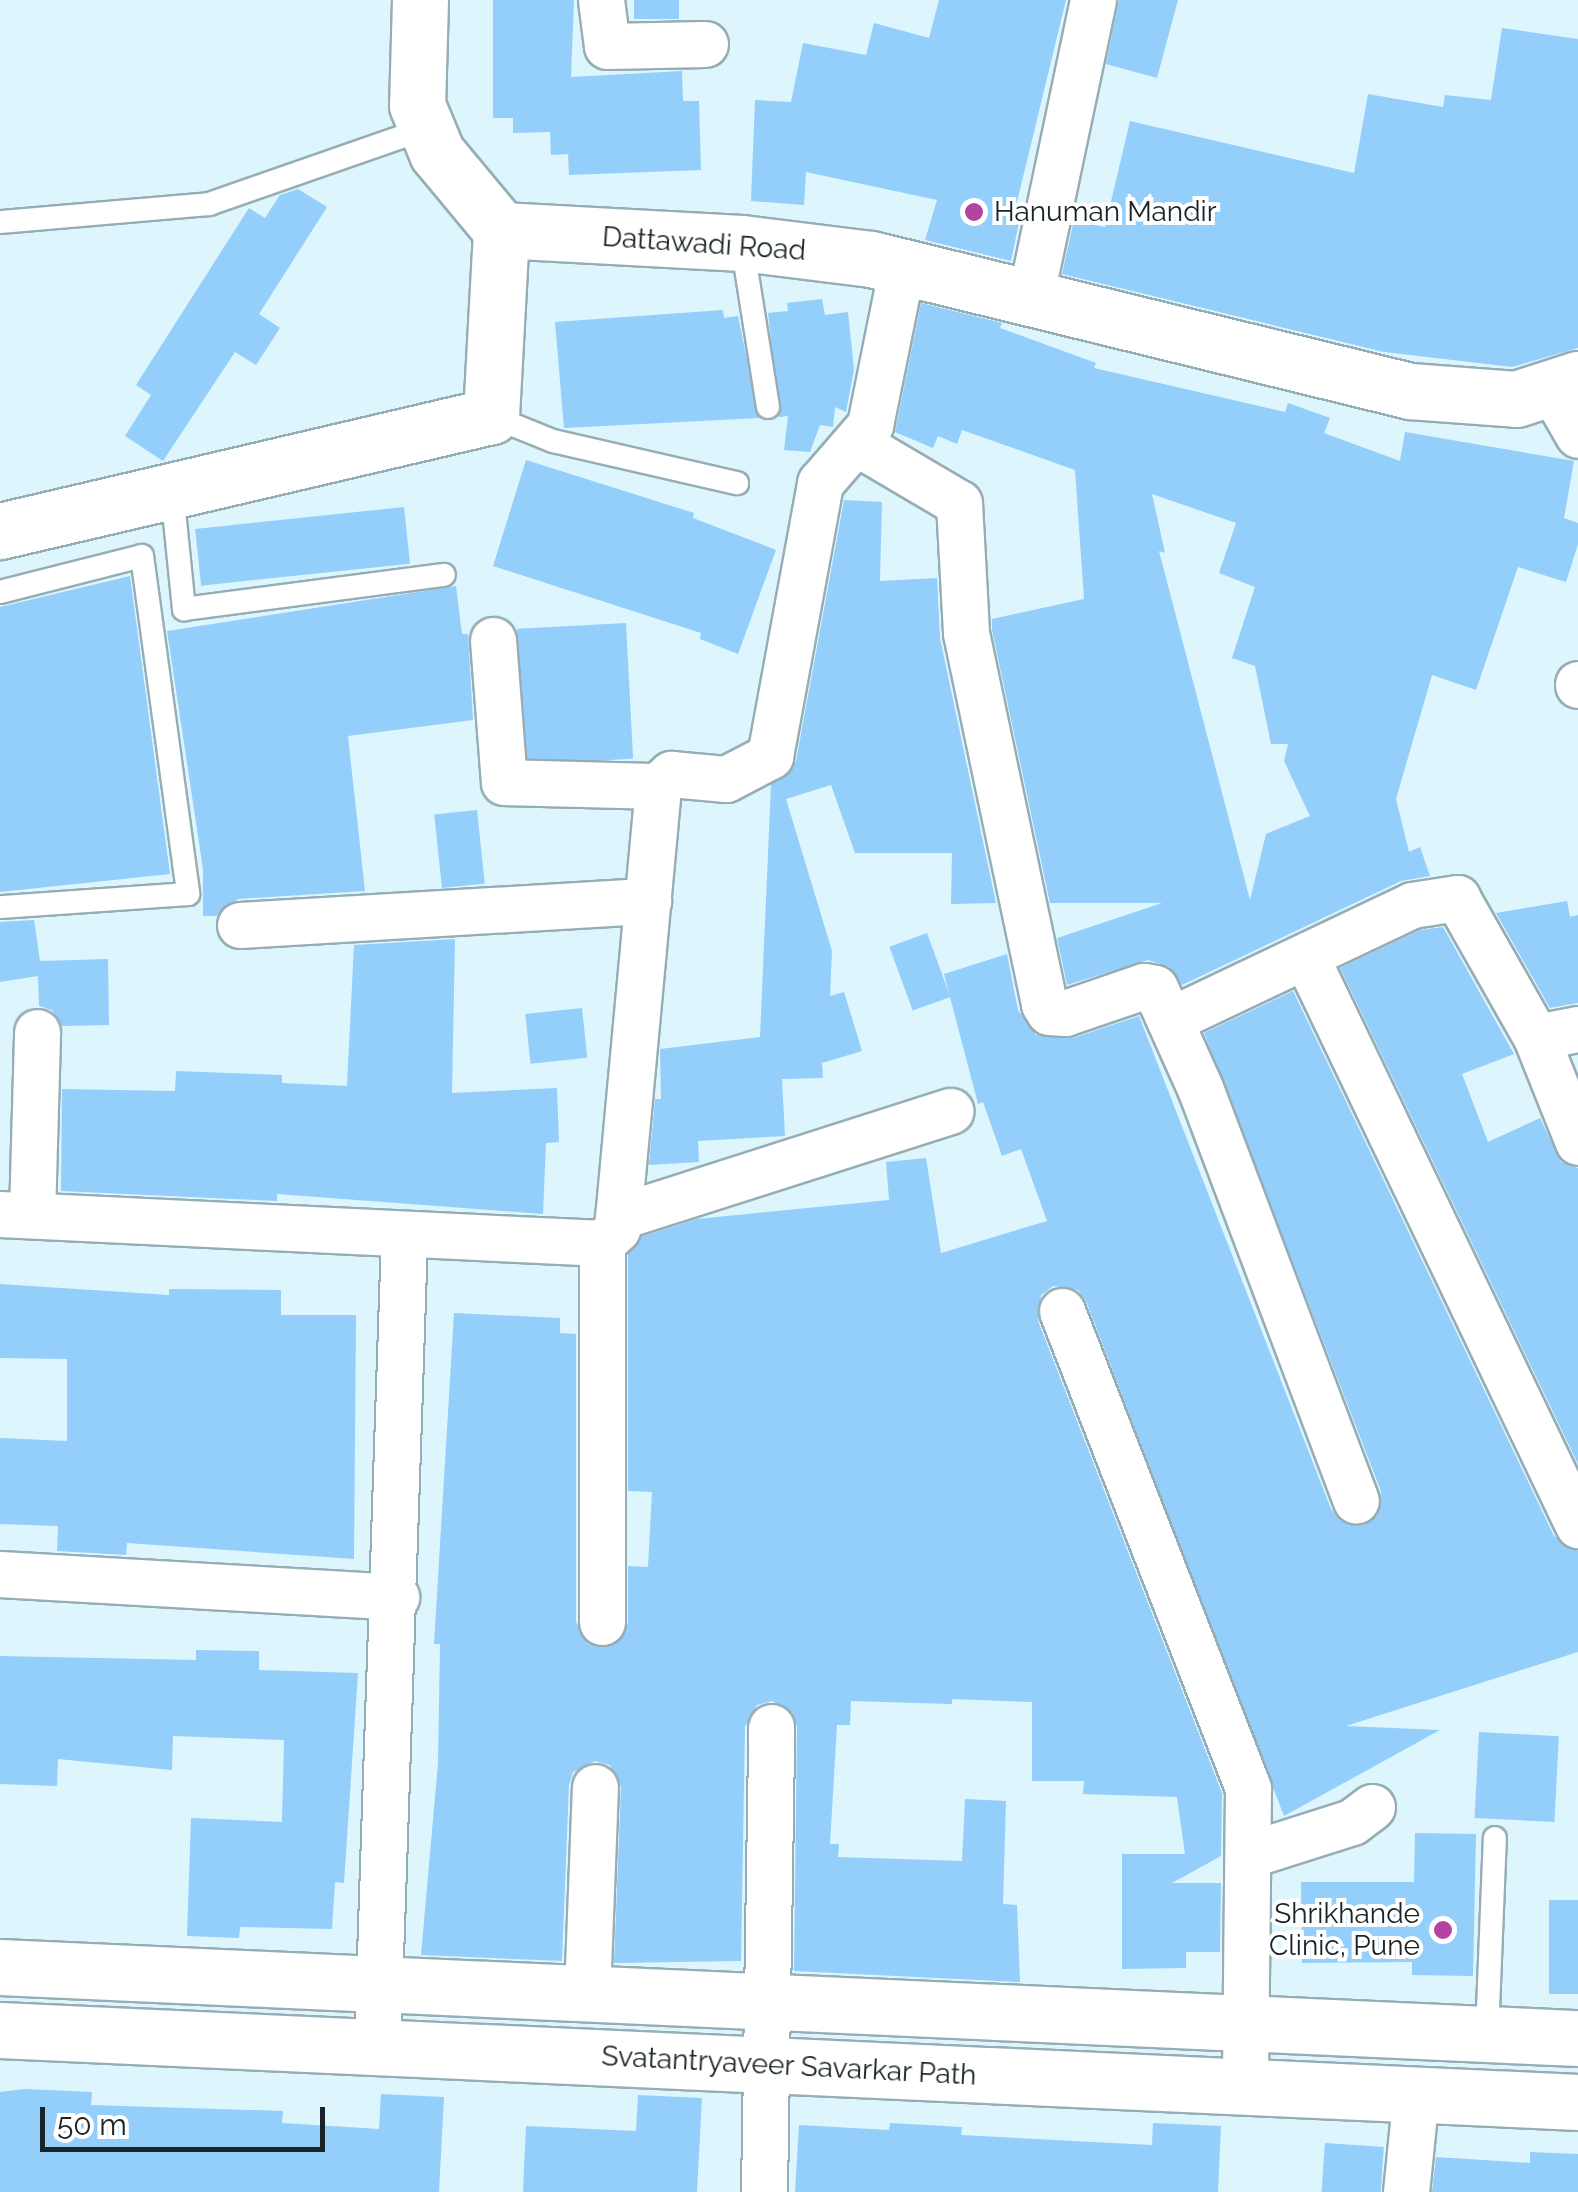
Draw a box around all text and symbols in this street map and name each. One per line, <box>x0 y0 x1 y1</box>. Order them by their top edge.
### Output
place label: Hanuman Mandir <box>994 195 1217 229</box>
marker: Hanuman Mandir <box>963 201 985 223</box>
street label: Dattawadi Road <box>601 220 807 268</box>
place label: Shrikhande Clinic, Pune <box>1269 1897 1420 1963</box>
marker: Shrikhande Clinic, Pune <box>1430 1917 1456 1943</box>
street label: Svatantryaveer Savarkar Path <box>600 2039 978 2093</box>
scale bar <box>45 2087 330 2149</box>
text: 50 m <box>57 2107 127 2142</box>

